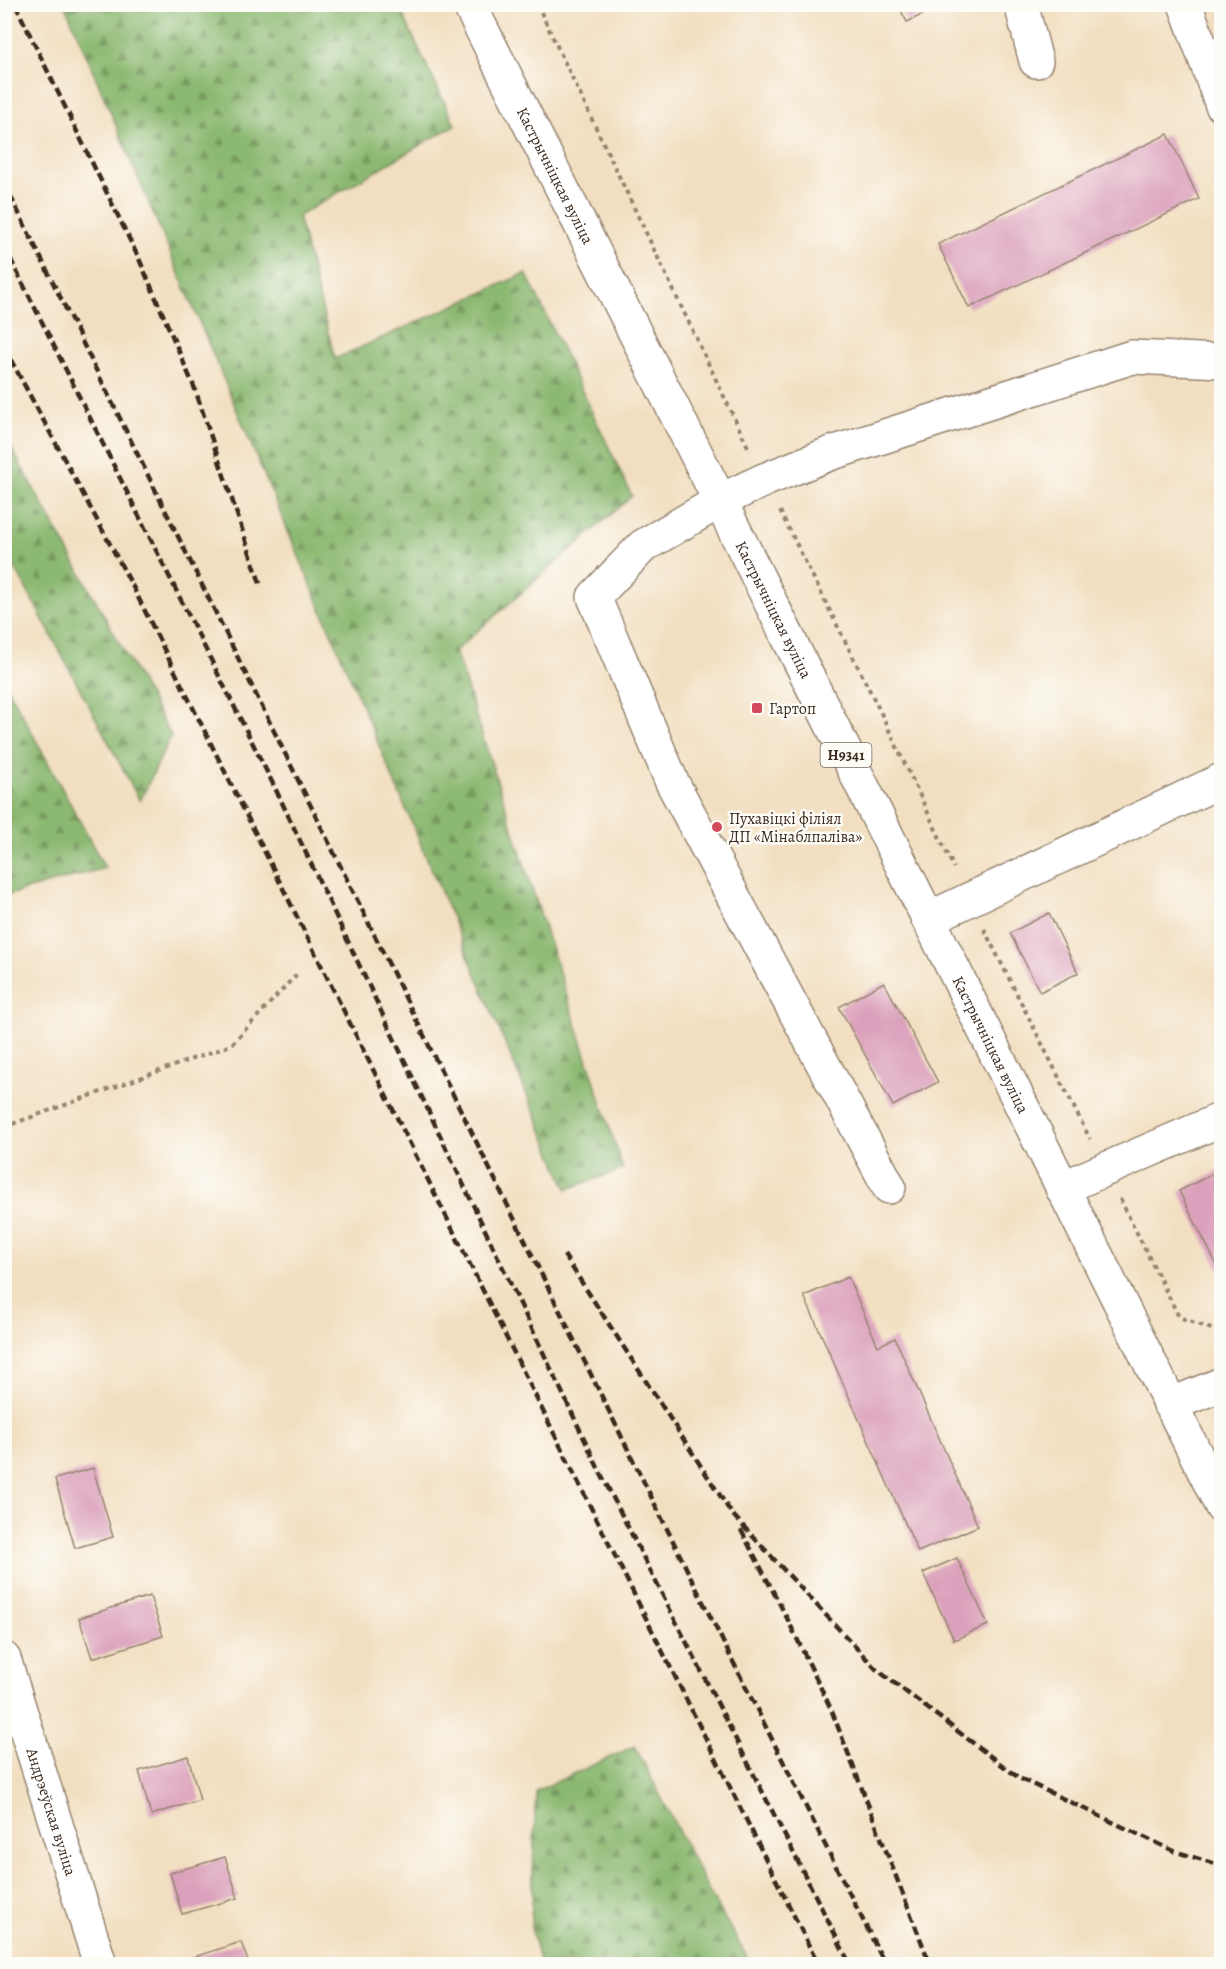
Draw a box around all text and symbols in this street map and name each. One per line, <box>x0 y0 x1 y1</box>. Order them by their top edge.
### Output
street label: Кастрычніцкая вуліца <box>511 104 599 249</box>
street label: Кастрычніцкая вуліца <box>730 537 817 683</box>
place label: Гартоп <box>769 698 816 720</box>
marker: Гартоп <box>750 701 764 715</box>
road number: Н9341 <box>820 743 872 767</box>
place label: Пухавіцкі філіял ДП «Мінаблпаліва» <box>729 808 862 848</box>
marker: Пухавіцкі філіял ДП «Мінаблпаліва» <box>710 820 724 834</box>
street label: Кастрычніцкая вуліца <box>947 972 1034 1118</box>
street label: Андрэеўская вуліца <box>20 1744 82 1879</box>

